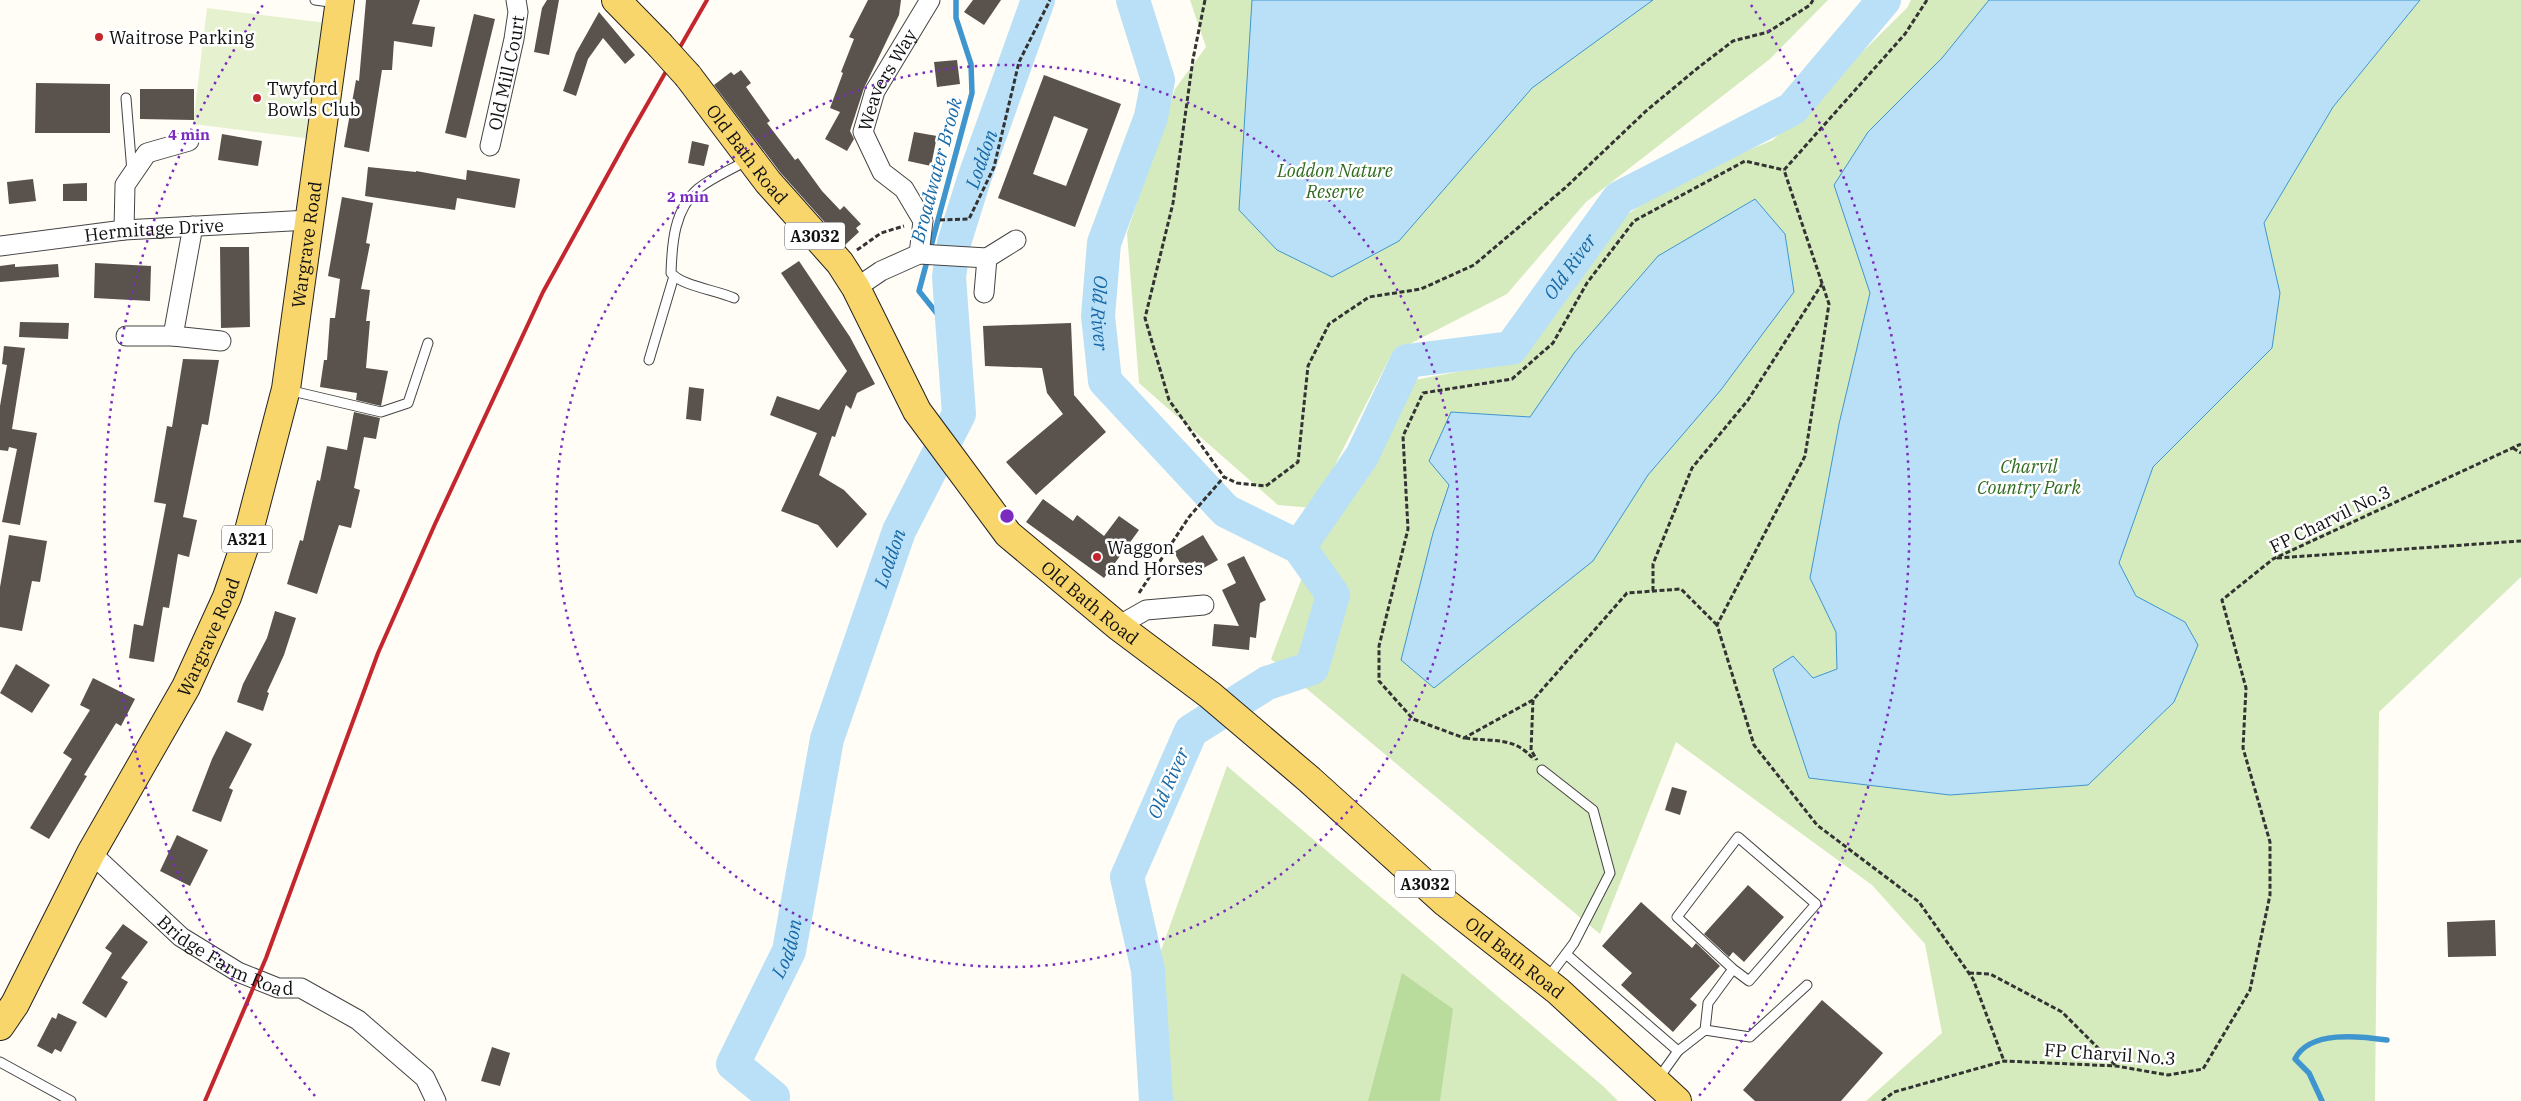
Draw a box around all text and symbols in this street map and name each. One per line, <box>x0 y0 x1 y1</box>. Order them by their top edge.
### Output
street label: Old Mill Court <box>482 14 529 132</box>
street label: Weavers Way <box>852 24 922 134</box>
place label: Waitrose Parking <box>109 26 254 49</box>
marker: Waitrose Parking <box>93 31 105 43</box>
place label: Twyford Bowls Club <box>267 77 360 121</box>
marker: Twyford Bowls Club <box>251 92 263 104</box>
water label: Broadwater Brook <box>905 94 967 246</box>
street label: Old Bath Road <box>702 99 793 208</box>
text: 4 min <box>168 125 210 144</box>
water label: Loddon <box>960 126 1003 192</box>
park label: Loddon Nature Reserve <box>1276 159 1393 203</box>
street label: Wargrave Road <box>286 180 326 309</box>
text: 2 min <box>667 187 709 206</box>
street label: Hermitage Drive <box>83 213 224 247</box>
road number: A3032 <box>785 222 845 250</box>
water label: Old River <box>1538 228 1602 304</box>
water label: Old River <box>1086 274 1114 352</box>
park label: Charvil Country Park <box>1977 455 2081 499</box>
street label: FP Charvil No.3 <box>2266 480 2394 558</box>
centre of rings <box>998 507 1016 525</box>
water label: Loddon <box>868 525 911 591</box>
road number: A321 <box>222 526 272 552</box>
place label: Waggon and Horses <box>1107 536 1203 580</box>
marker: Waggon and Horses <box>1091 551 1103 563</box>
street label: Old Bath Road <box>1037 555 1144 649</box>
street label: Wargrave Road <box>172 574 244 700</box>
water label: Old River <box>1142 743 1195 822</box>
road number: A3032 <box>1395 871 1455 898</box>
street label: Bridge Farm Road <box>153 910 293 1000</box>
street label: Old Bath Road <box>1461 911 1569 1003</box>
water label: Loddon <box>765 917 807 983</box>
street label: FP Charvil No.3 <box>2043 1038 2177 1070</box>

